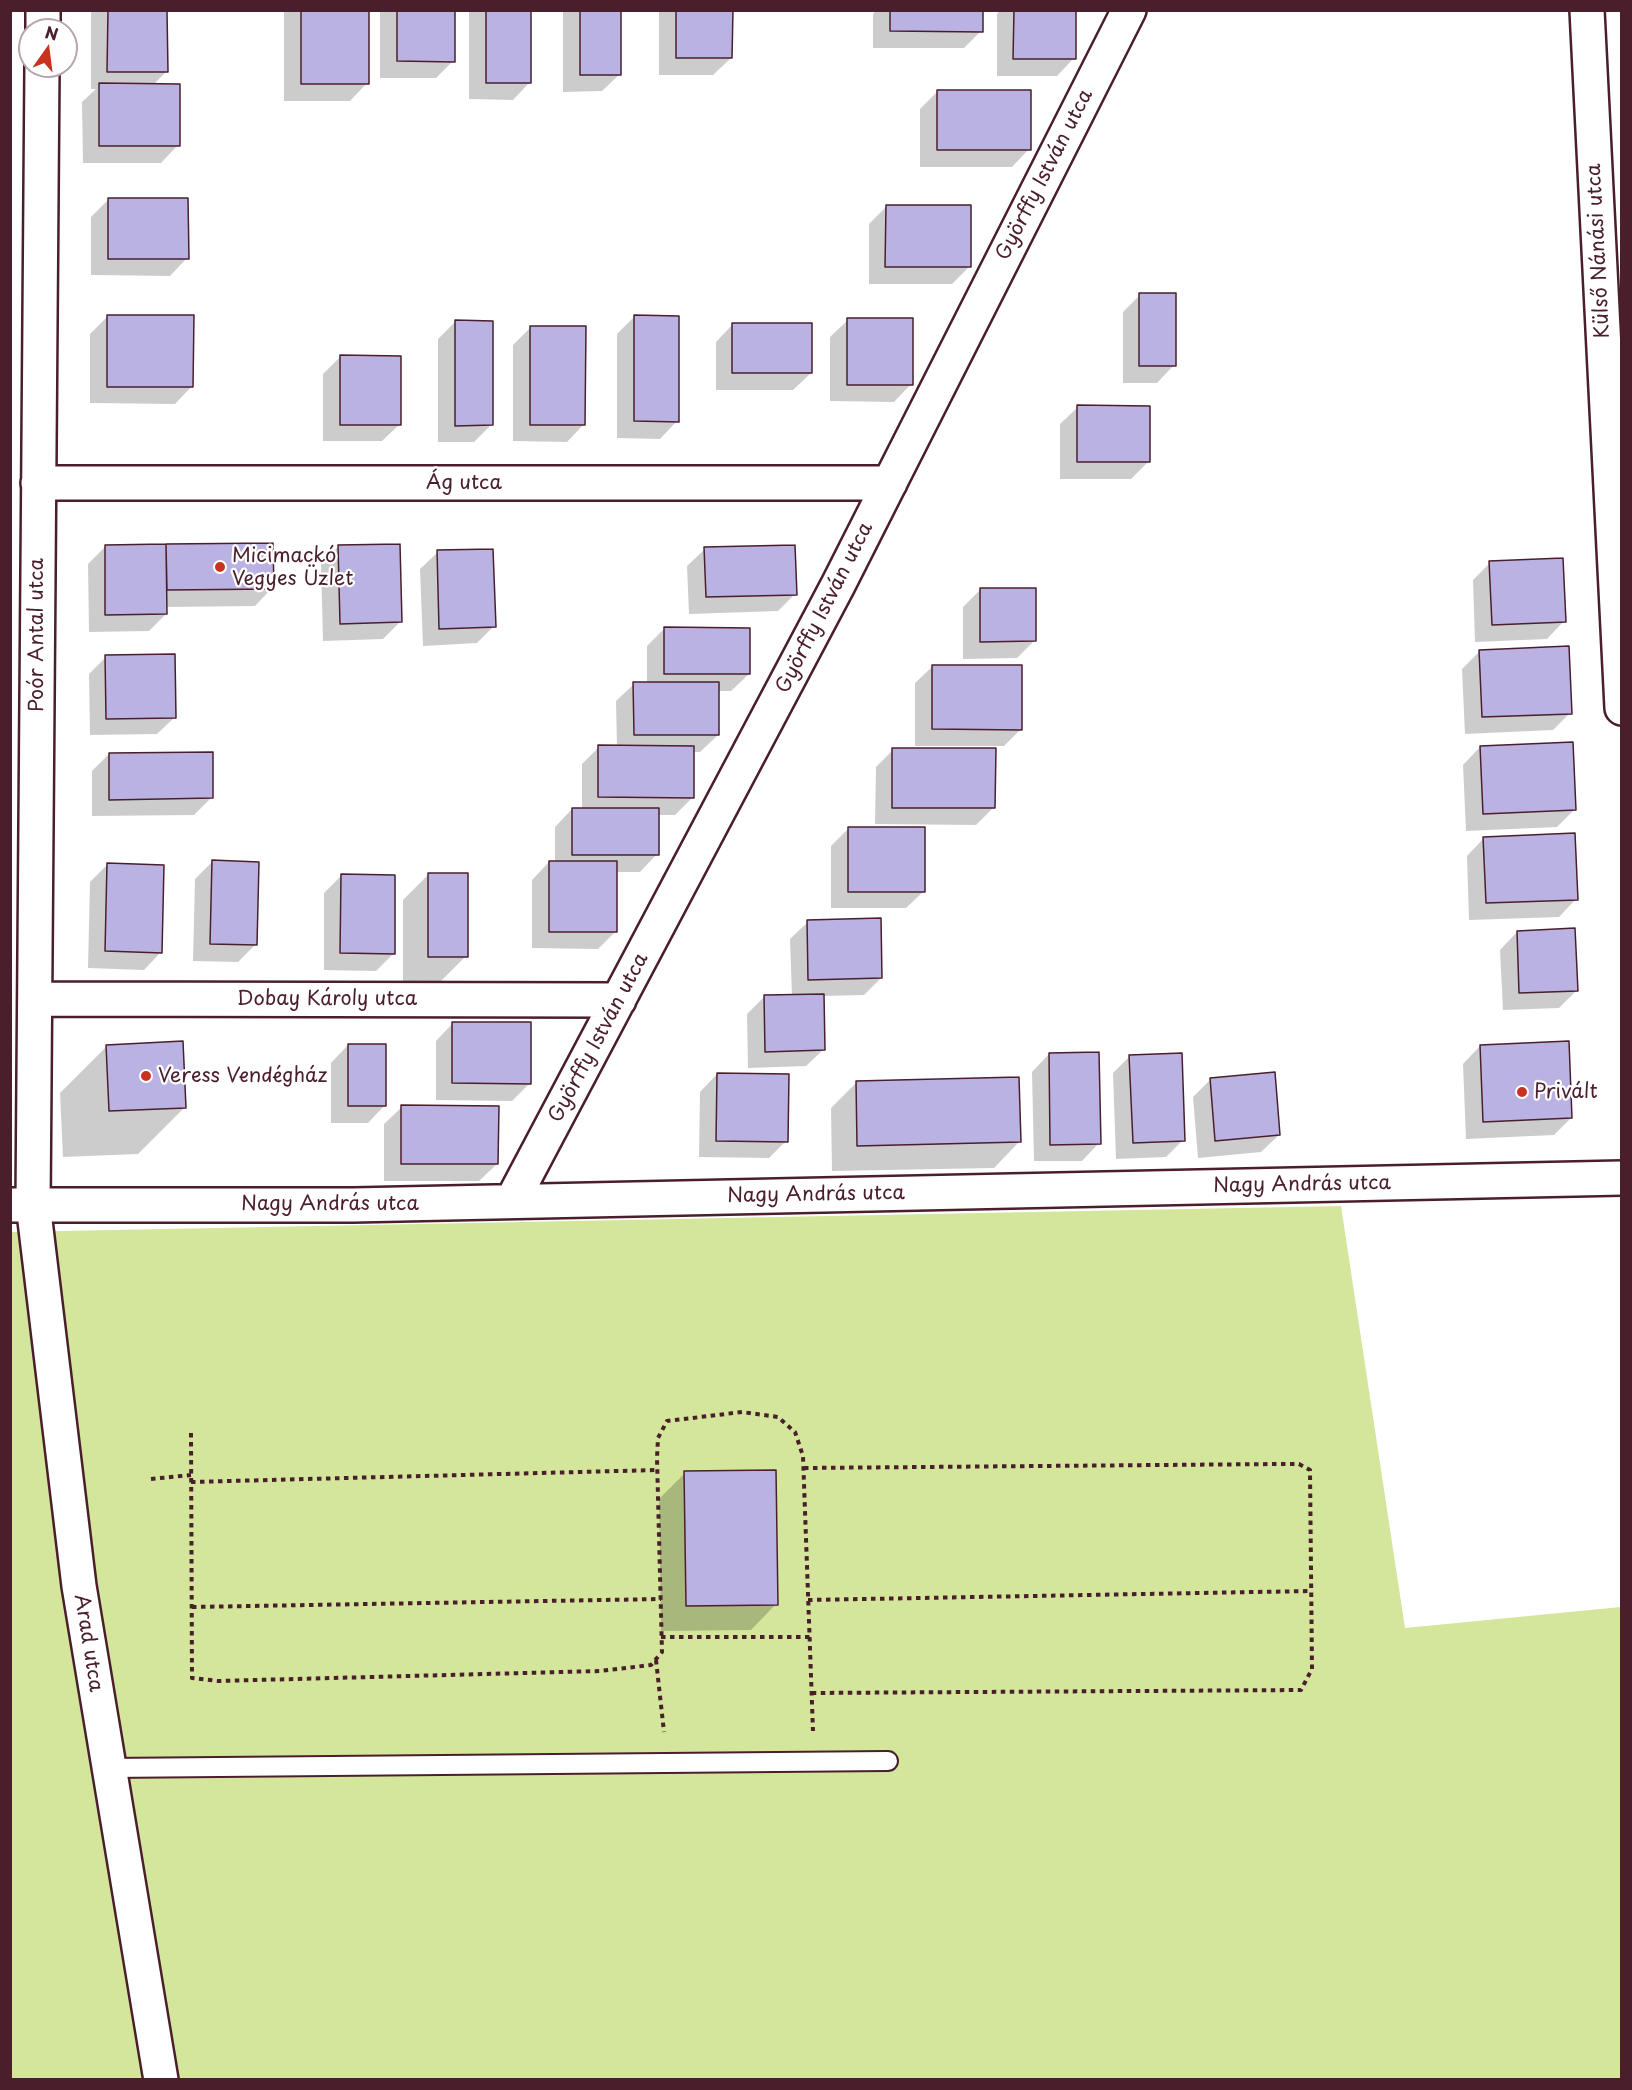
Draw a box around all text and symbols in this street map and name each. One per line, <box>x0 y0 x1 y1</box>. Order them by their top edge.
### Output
north arrow <box>18 18 78 78</box>
text: N <box>43 19 61 46</box>
street label: Györffy István utca <box>992 86 1098 264</box>
street label: Külső Nánási utca <box>1582 163 1616 339</box>
street label: Ág utca <box>426 471 502 495</box>
street label: Györffy István utca <box>772 519 878 697</box>
place label: Micimackó Vegyes Üzlet <box>232 544 353 591</box>
street label: Poór Antal utca <box>25 558 49 712</box>
marker: Micimackó Vegyes Üzlet <box>213 560 227 574</box>
street label: Györffy István utca <box>544 949 654 1127</box>
street label: Dobay Károly utca <box>237 987 417 1011</box>
place label: Veress Vendégház <box>158 1064 327 1088</box>
marker: Veress Vendégház <box>139 1069 153 1083</box>
place label: Privált <box>1534 1080 1598 1104</box>
marker: Privált <box>1515 1085 1529 1099</box>
street label: Nagy András utca <box>1213 1171 1391 1199</box>
street label: Nagy András utca <box>727 1181 905 1209</box>
street label: Nagy András utca <box>241 1192 419 1216</box>
street label: Arad utca <box>68 1592 108 1694</box>

